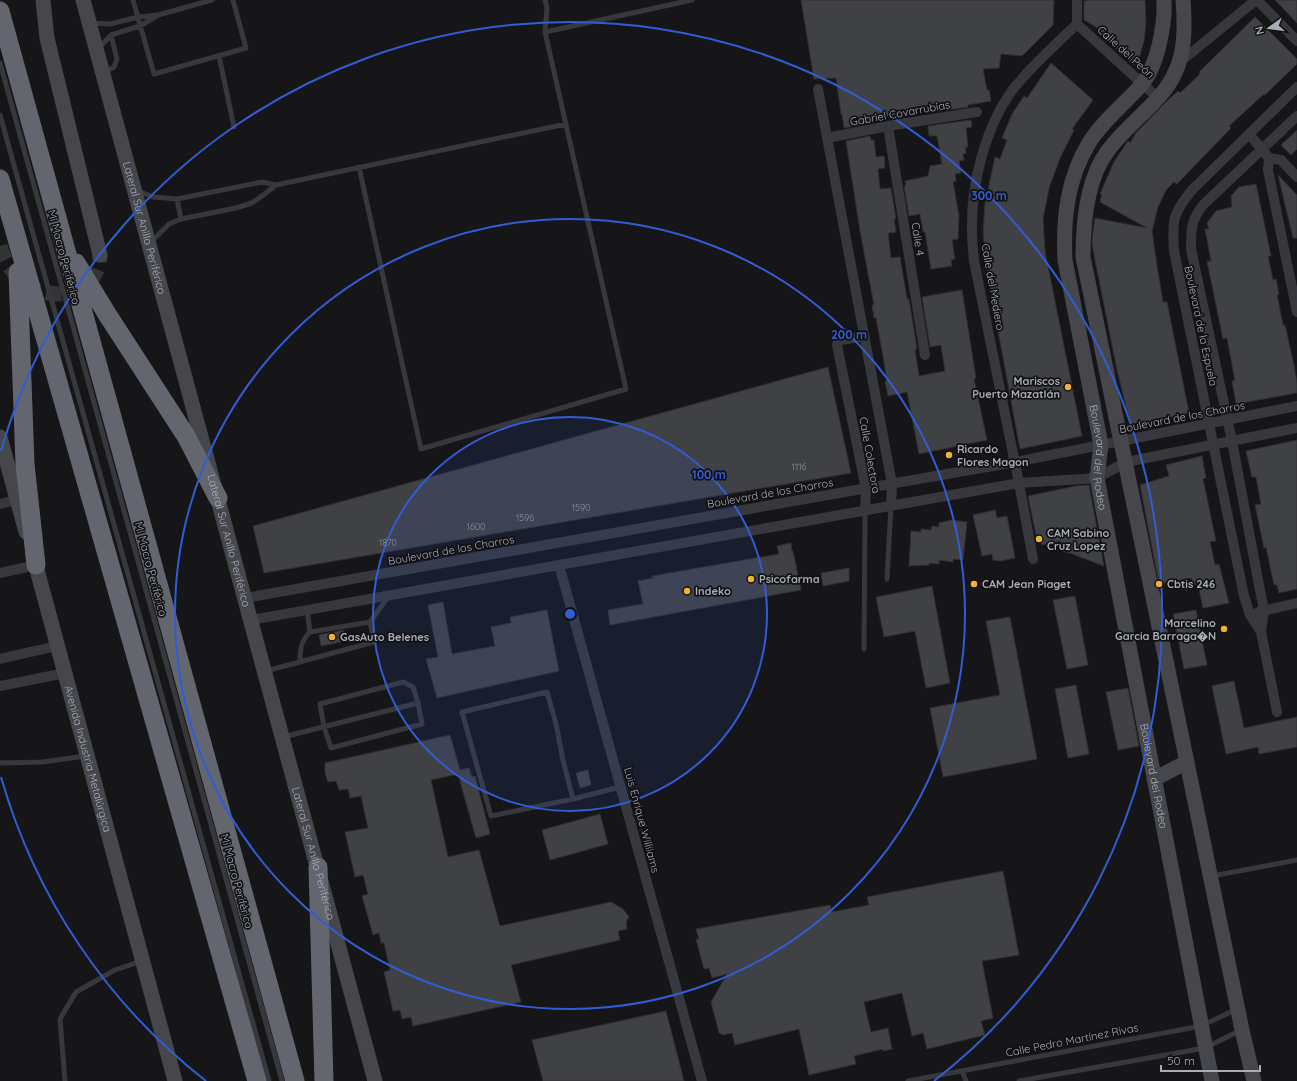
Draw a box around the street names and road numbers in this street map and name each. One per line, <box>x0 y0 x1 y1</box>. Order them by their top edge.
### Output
street label: Calle del Peón <box>1095 23 1157 81</box>
street label: Gabriel Covarrubias <box>849 97 951 129</box>
street label: Lateral Sur Anillo Periférico <box>120 160 169 296</box>
street label: Mi Macro Periférico <box>45 208 83 306</box>
street label: Calle 4 <box>908 221 928 257</box>
street label: Calle del Mediero <box>978 243 1008 332</box>
street label: Boulevard de la Espuela <box>1181 265 1221 387</box>
street label: Boulevard de los Charros <box>1118 398 1246 436</box>
street label: Boulevard del Rodeo <box>1086 403 1110 512</box>
street label: Calle Colectora <box>856 416 884 494</box>
street label: Lateral Sur Anillo Periférico <box>204 473 254 609</box>
street label: Boulevard de los Charros <box>706 475 834 511</box>
street label: Mi Macro Periférico <box>132 520 170 618</box>
street label: Boulevard de los Charros <box>387 532 515 568</box>
street label: Avenida Industria Metalúrgica <box>61 684 114 834</box>
street label: Boulevard del Rodeo <box>1137 722 1171 830</box>
street label: Luis Enrique Williiams <box>621 766 663 874</box>
street label: Lateral Sur Anillo Periférico <box>289 785 338 922</box>
street label: Mi Macro Periférico <box>218 832 256 930</box>
street label: Calle Pedro Martínez Rivas <box>1004 1020 1140 1060</box>

